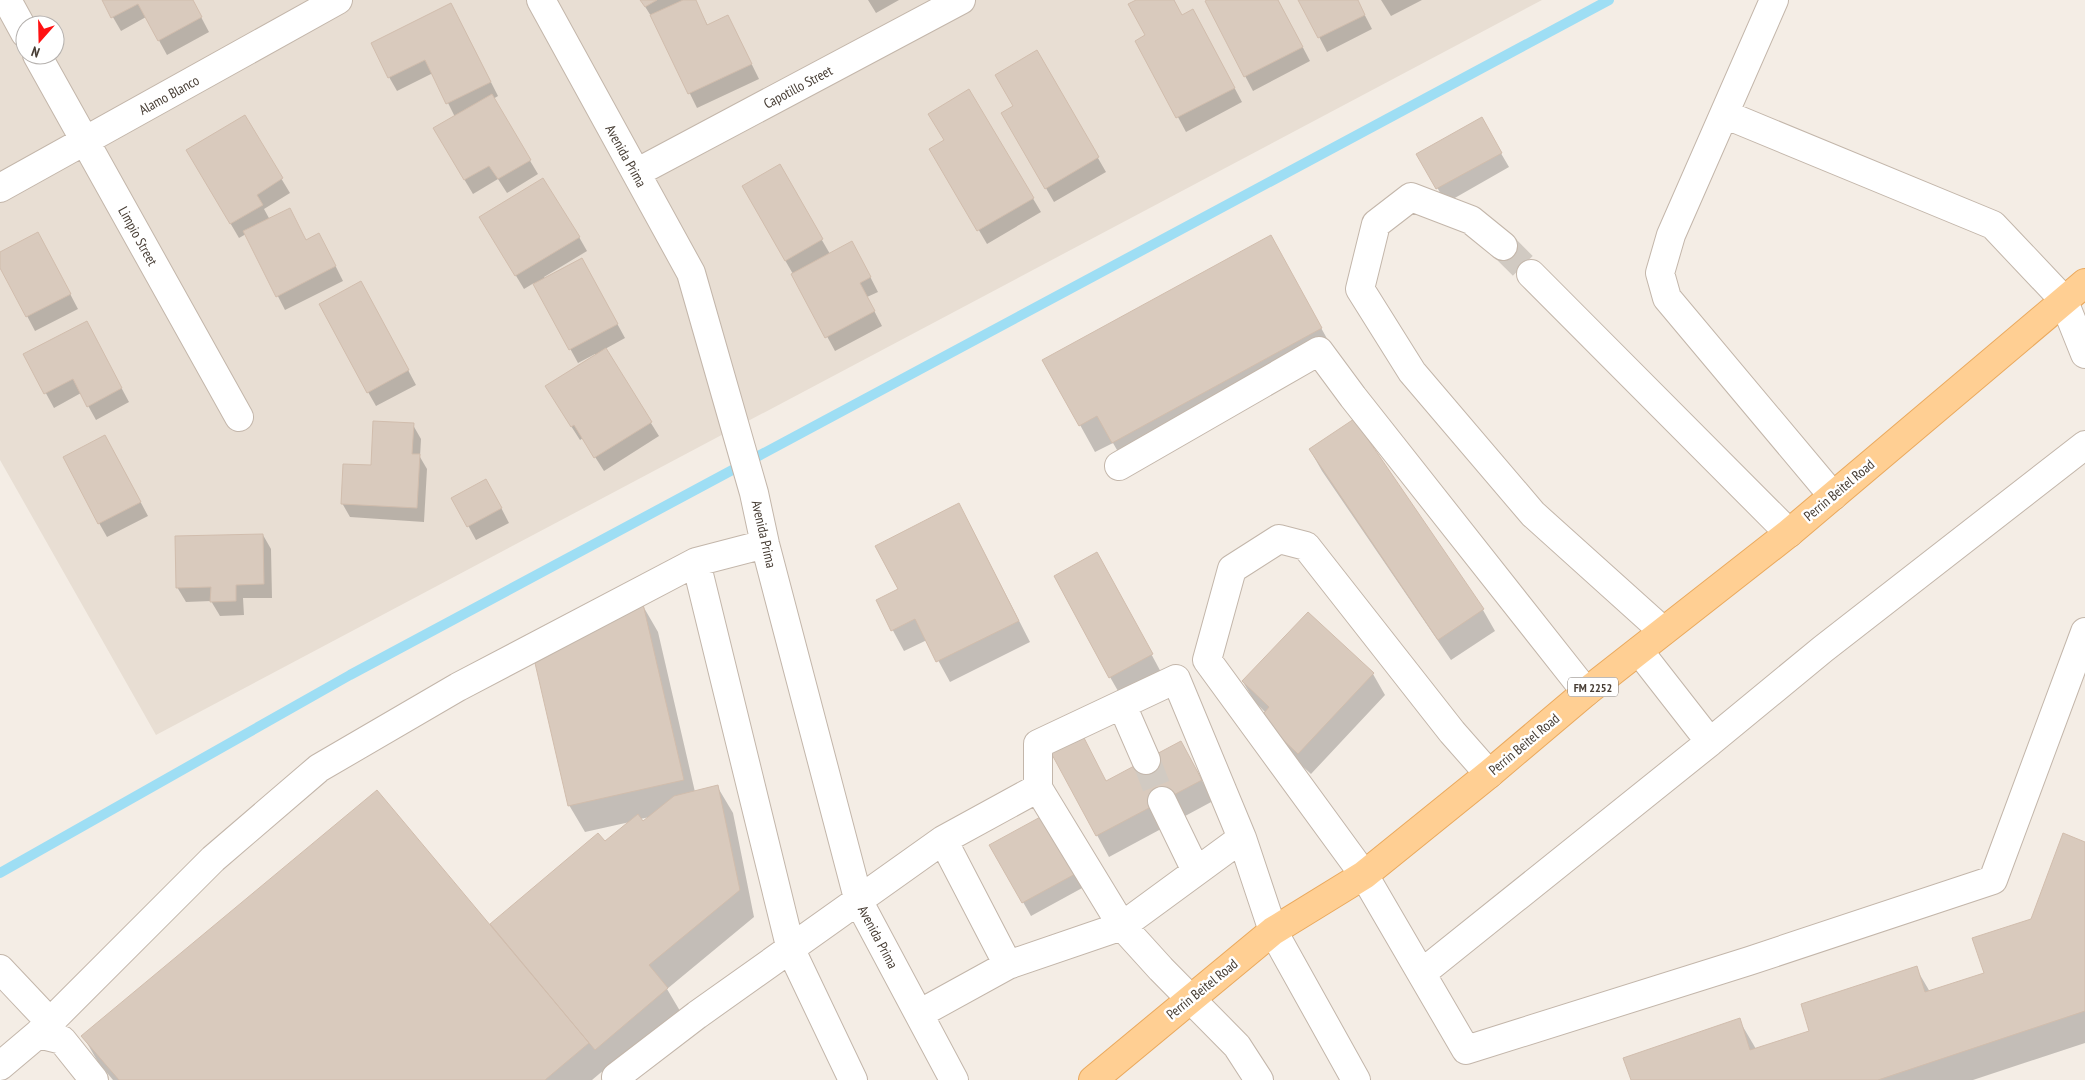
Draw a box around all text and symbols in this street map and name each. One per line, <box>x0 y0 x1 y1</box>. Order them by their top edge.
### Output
north arrow <box>15 15 65 65</box>
text: N <box>29 42 42 62</box>
street label: Capotillo Street <box>760 61 836 113</box>
street label: Alamo Blanco <box>136 71 202 119</box>
street label: Avenida Prima <box>601 122 651 190</box>
street label: Limpio Street <box>114 203 162 269</box>
street label: Perrin Beitel Road <box>1800 455 1878 525</box>
street label: Avenida Prima <box>747 498 781 570</box>
road number: FM 2252 <box>1568 678 1618 696</box>
street label: Perrin Beitel Road <box>1485 709 1563 779</box>
street label: Avenida Prima <box>854 902 902 972</box>
street label: Perrin Beitel Road <box>1163 955 1241 1023</box>

